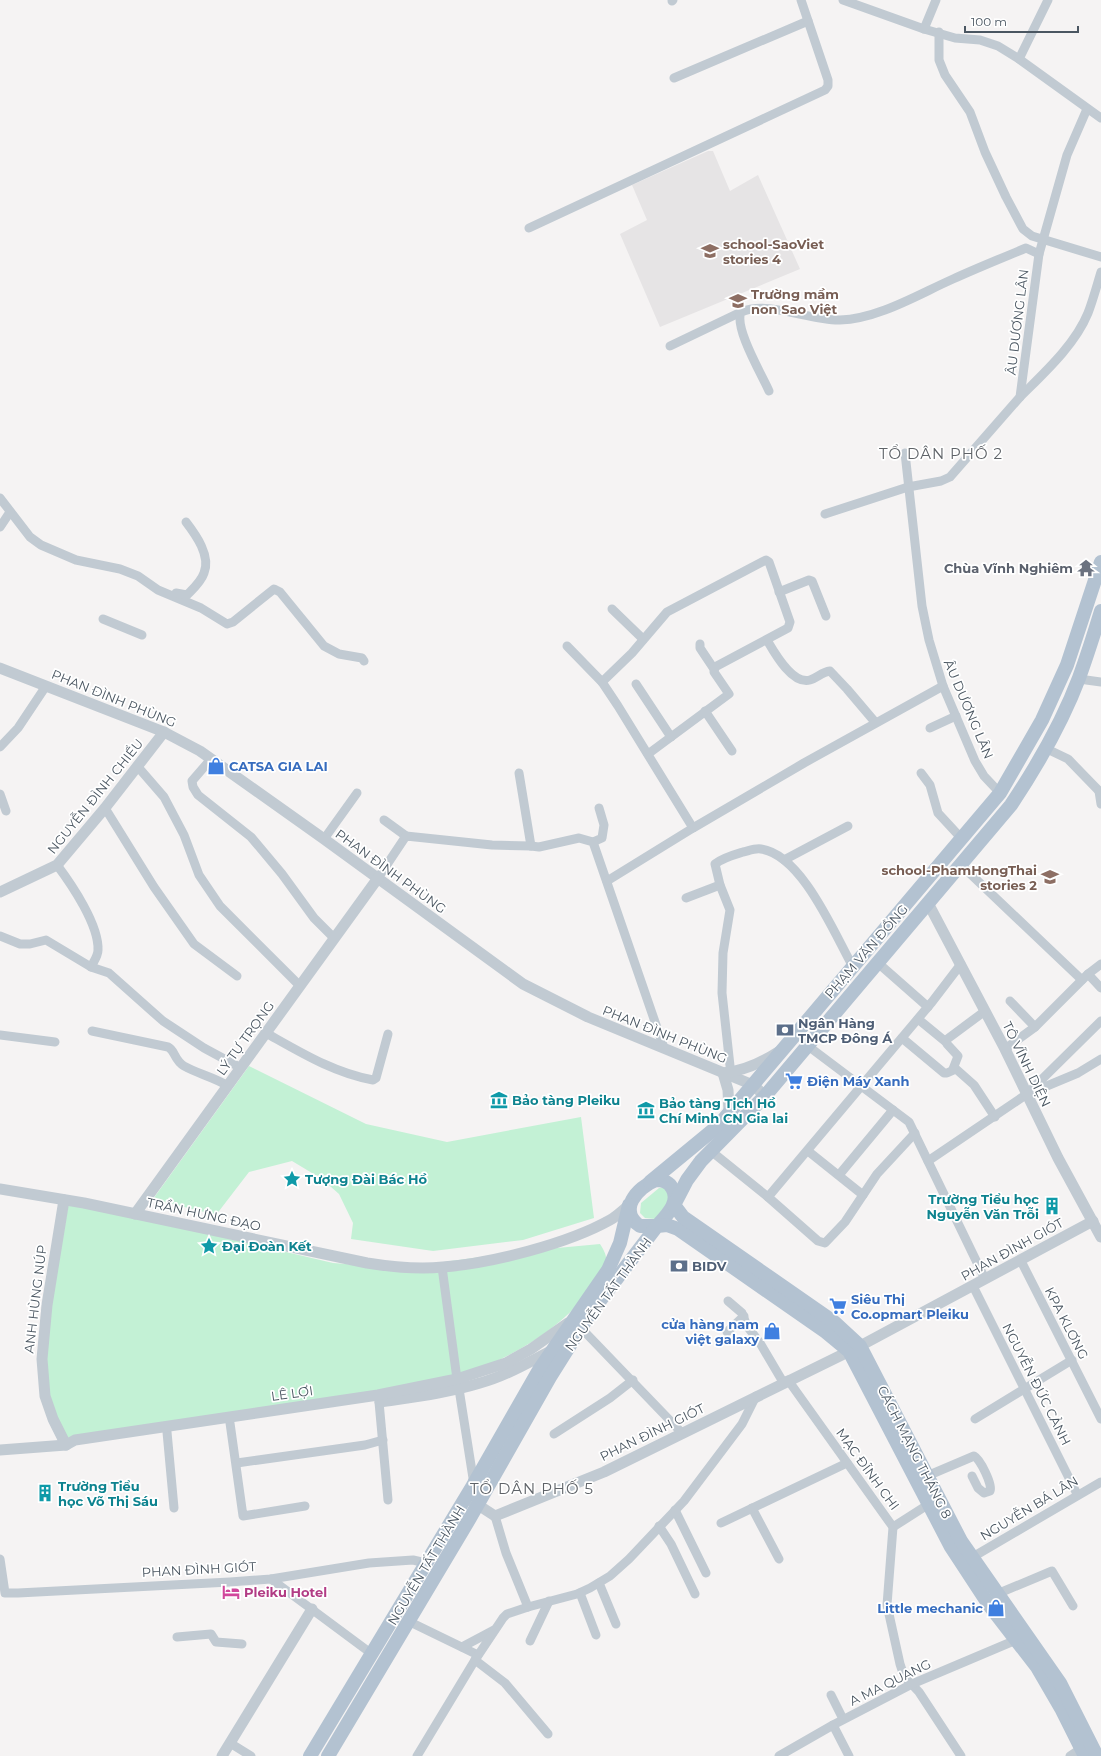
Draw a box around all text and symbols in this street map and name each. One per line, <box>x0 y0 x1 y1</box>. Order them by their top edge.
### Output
scale bar <box>965 8 1078 34</box>
text: 100 m <box>971 14 1007 29</box>
place label: school-SaoViet stories 4 <box>723 236 824 267</box>
school or university icon: school-SaoViet stories 4 <box>700 241 720 261</box>
street label: ÂU DƯƠNG LÂN <box>1003 268 1031 376</box>
place label: Trường mầm non Sao Việt <box>751 286 839 317</box>
school or university icon: Trường mầm non Sao Việt <box>728 291 748 311</box>
district label: TỔ DÂN PHỐ 2 <box>879 444 1003 463</box>
temple icon: Chùa Vĩnh Nghiêm <box>1076 558 1096 578</box>
place label: Chùa Vĩnh Nghiêm <box>944 560 1073 576</box>
street label: ÂU DƯƠNG LÂN <box>941 657 997 761</box>
street label: PHAN ĐÌNH PHÙNG <box>49 666 179 730</box>
street label: NGUYỄN ĐÌNH CHIỂU <box>44 735 146 857</box>
shop icon: CATSA GIA LAI <box>206 756 226 776</box>
place label: CATSA GIA LAI <box>229 758 328 774</box>
street label: PHAN ĐÌNH PHÙNG <box>332 825 450 917</box>
place label: school-PhamHongThai stories 2 <box>882 862 1037 893</box>
school or university icon: school-PhamHongThai stories 2 <box>1040 867 1060 887</box>
street label: PHẠM VĂN ĐỒNG <box>821 901 911 1001</box>
street label: LÝ TỰ TRỌNG <box>213 998 277 1078</box>
street label: PHAN ĐÌNH PHÙNG <box>600 1002 730 1066</box>
place label: Ngân Hàng TMCP Đông Á <box>798 1015 893 1046</box>
street label: TÔ VĨNH DIỆN <box>999 1019 1055 1109</box>
bank icon: Ngân Hàng TMCP Đông Á <box>775 1020 795 1040</box>
supermarket icon: Điện Máy Xanh <box>784 1071 804 1091</box>
place label: Điện Máy Xanh <box>807 1073 910 1089</box>
museum icon: Bảo tàng Pleiku <box>489 1090 509 1110</box>
place label: Bảo tàng Pleiku <box>512 1092 620 1108</box>
place label: Bảo tàng Tịch Hồ Chí Minh CN Gia lai <box>659 1095 788 1126</box>
museum icon: Bảo tàng Tịch Hồ Chí Minh CN Gia lai <box>636 1100 656 1120</box>
place icon: Tượng Đài Bác Hồ <box>282 1169 302 1189</box>
place label: Tượng Đài Bác Hồ <box>305 1171 427 1187</box>
place label: Trường Tiểu học Nguyễn Văn Trỗi <box>927 1191 1039 1222</box>
street label: TRẦN HƯNG ĐẠO <box>146 1194 262 1234</box>
building icon: Trường Tiểu học Nguyễn Văn Trỗi <box>1042 1196 1062 1216</box>
street label: PHAN ĐÌNH GIÓT <box>958 1214 1066 1284</box>
street label: NGUYỄN TẤT THÀNH <box>561 1234 655 1354</box>
place icon: Đại Đoàn Kết <box>199 1236 219 1256</box>
place label: Đại Đoàn Kết <box>222 1238 312 1254</box>
street label: ANH HÙNG NÚP <box>20 1244 50 1354</box>
bank icon: BIDV <box>669 1256 689 1276</box>
place label: BIDV <box>692 1258 727 1274</box>
street label: KPA KLƠNG <box>1042 1284 1092 1362</box>
place label: Siêu Thị Co.opmart Pleiku <box>851 1291 969 1322</box>
supermarket icon: Siêu Thị Co.opmart Pleiku <box>828 1296 848 1316</box>
place label: cửa hàng nam việt galaxy <box>661 1316 759 1347</box>
street label: NGUYỄN ĐỨC CẢNH <box>999 1320 1075 1448</box>
shop icon: cửa hàng nam việt galaxy <box>762 1321 782 1341</box>
street label: LÊ LỢI <box>270 1382 314 1404</box>
street label: CÁCH MẠNG THÁNG 8 <box>875 1383 955 1521</box>
street label: PHAN ĐÌNH GIÓT <box>597 1399 707 1464</box>
street label: MẠC ĐĨNH CHI <box>833 1425 903 1513</box>
street label: NGUYỄN BÁ LÂN <box>977 1472 1081 1544</box>
place label: Trường Tiểu học Võ Thị Sáu <box>58 1478 158 1509</box>
district label: TỔ DÂN PHỐ 5 <box>470 1479 594 1498</box>
building icon: Trường Tiểu học Võ Thị Sáu <box>35 1483 55 1503</box>
street label: NGUYỄN TẤT THÀNH <box>384 1502 468 1628</box>
street label: PHAN ĐÌNH GIÓT <box>141 1558 257 1580</box>
hotel icon: Pleiku Hotel <box>221 1582 241 1602</box>
place label: Pleiku Hotel <box>244 1584 327 1600</box>
shop icon: Little mechanic <box>986 1598 1006 1618</box>
place label: Little mechanic <box>877 1600 983 1616</box>
street label: A MA QUANG <box>847 1655 933 1709</box>

